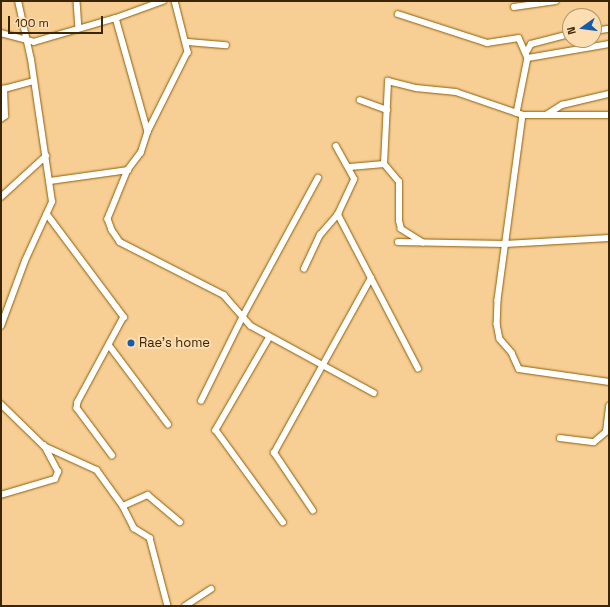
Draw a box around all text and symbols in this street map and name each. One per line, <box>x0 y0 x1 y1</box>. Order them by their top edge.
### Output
scale bar <box>10 8 105 34</box>
north arrow <box>562 8 602 48</box>
text: 100 m <box>15 15 49 31</box>
text: N <box>564 25 579 36</box>
place label: Rae's home <box>139 335 210 351</box>
marker: Rae's home <box>126 338 136 348</box>

